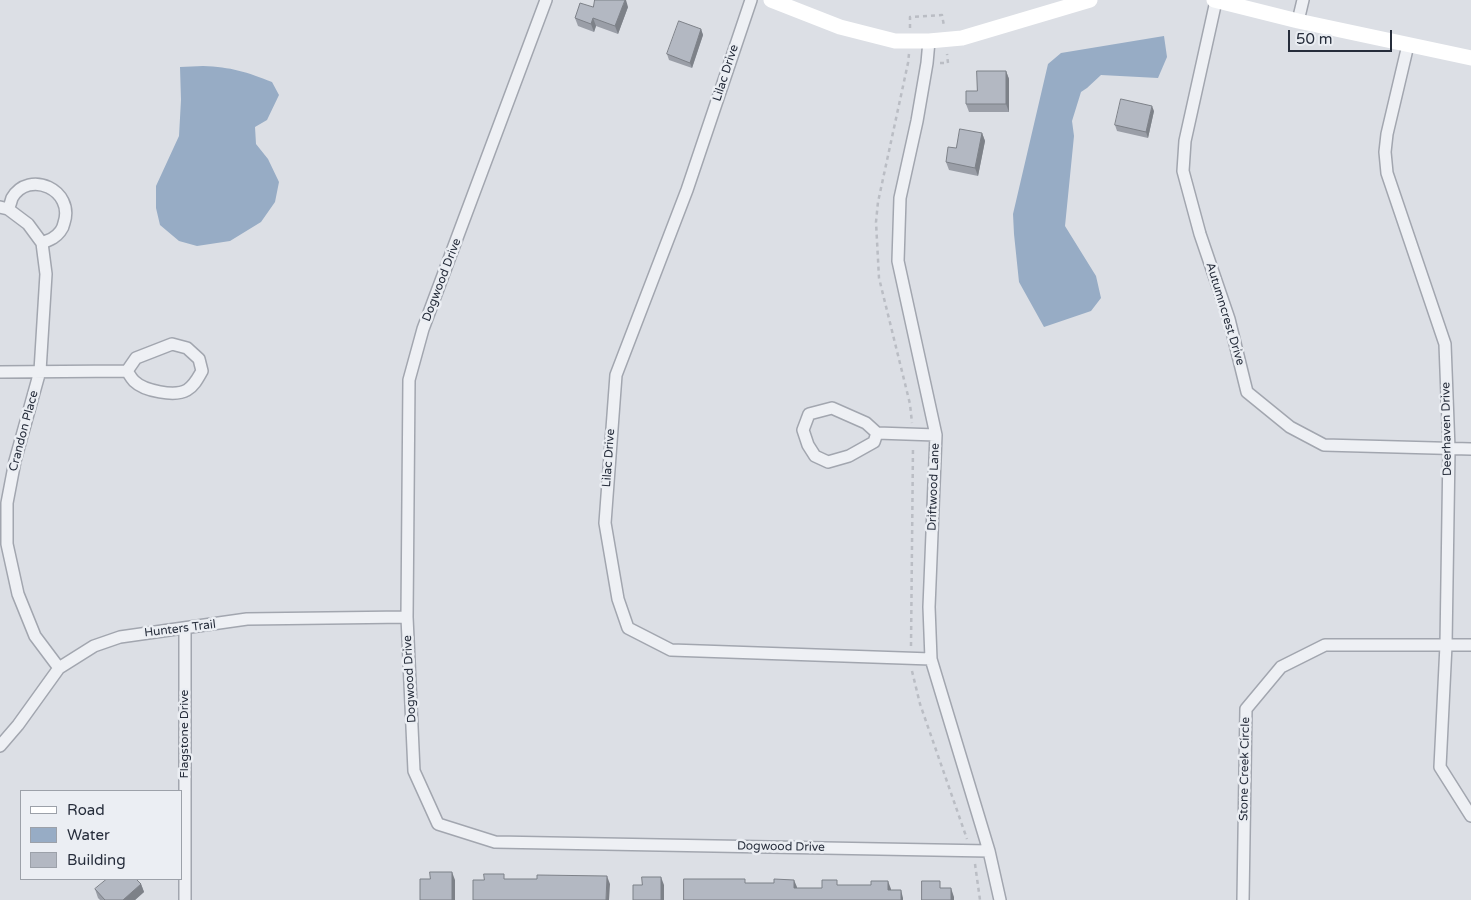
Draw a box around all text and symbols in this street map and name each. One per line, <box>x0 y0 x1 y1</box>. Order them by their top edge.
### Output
scale bar <box>1291 20 1395 52</box>
text: 50 m <box>1296 30 1333 48</box>
street label: Lilac Drive <box>710 43 742 103</box>
street label: Dogwood Drive <box>420 236 464 324</box>
street label: Autumncrest Drive <box>1202 261 1248 367</box>
street label: Deerhaven Drive <box>1439 382 1455 476</box>
street label: Crandon Place <box>6 389 42 473</box>
street label: Lilac Drive <box>600 428 618 488</box>
street label: Driftwood Lane <box>925 443 943 531</box>
street label: Hunters Trail <box>143 617 217 641</box>
street label: Dogwood Drive <box>401 635 419 723</box>
street label: Flagstone Drive <box>178 690 192 778</box>
street label: Stone Creek Circle <box>1237 717 1253 821</box>
legend <box>20 790 182 880</box>
text: Road <box>67 801 105 819</box>
text: Water <box>67 826 110 844</box>
street label: Dogwood Drive <box>737 839 825 855</box>
text: Building <box>67 851 126 869</box>

